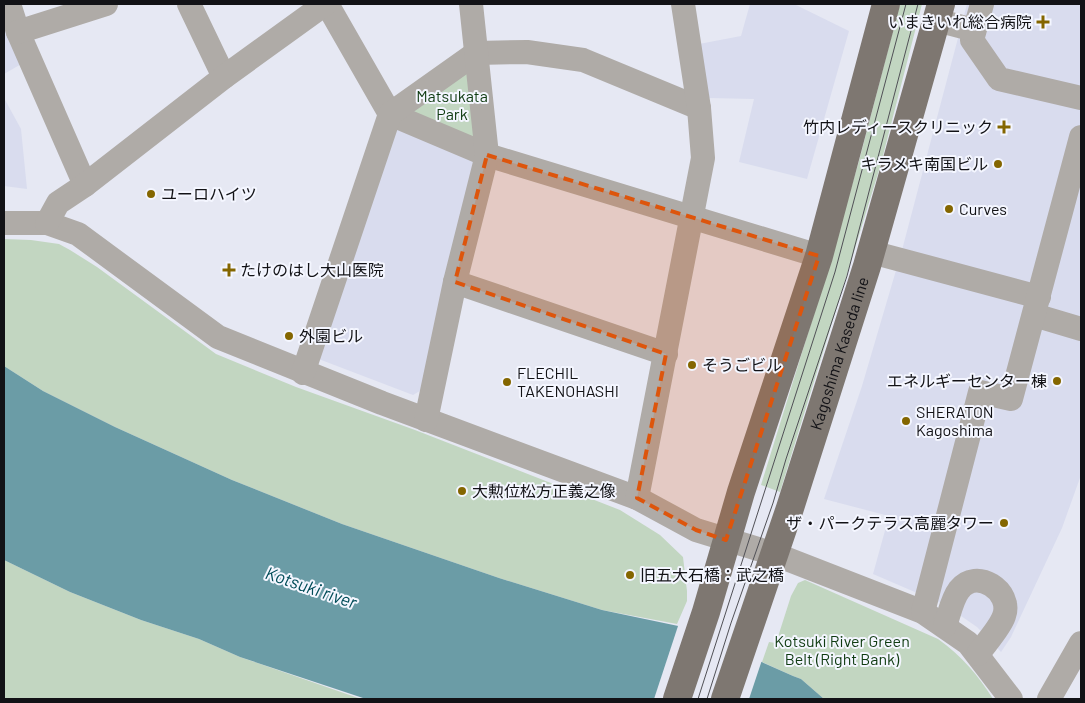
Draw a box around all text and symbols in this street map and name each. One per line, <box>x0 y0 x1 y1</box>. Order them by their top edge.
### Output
place label: いまきいれ総合病院 <box>888 12 1032 31</box>
marker: いまきいれ総合病院 <box>1036 15 1050 29</box>
park label: Matsukata Park <box>416 86 488 123</box>
place label: 竹内レディースクリニック <box>803 117 993 136</box>
marker: 竹内レディースクリニック <box>997 120 1011 134</box>
place label: キラメキ南国ビル <box>860 154 988 173</box>
marker: キラメキ南国ビル <box>992 158 1004 170</box>
place label: ユーロハイツ <box>161 184 257 203</box>
marker: ユーロハイツ <box>145 188 157 200</box>
place label: Curves <box>959 199 1007 218</box>
marker: Curves <box>943 203 955 215</box>
place label: たけのはし大山医院 <box>240 260 384 279</box>
marker: たけのはし大山医院 <box>222 263 236 277</box>
street label: Kagoshima Kaseda line <box>805 274 872 432</box>
place label: 外園ビル <box>299 326 363 345</box>
marker: 外園ビル <box>283 330 295 342</box>
place label: そうごビル <box>702 355 782 374</box>
marker: そうごビル <box>686 359 698 371</box>
place label: FLECHIL TAKENOHASHI <box>517 363 619 400</box>
place label: エネルギーセンター棟 <box>887 371 1047 390</box>
marker: エネルギーセンター棟 <box>1051 375 1063 387</box>
marker: FLECHIL TAKENOHASHI <box>501 376 513 388</box>
place label: SHERATON Kagoshima <box>916 402 994 439</box>
marker: SHERATON Kagoshima <box>900 415 912 427</box>
place label: 大勲位松方正義之像 <box>472 481 616 500</box>
marker: 大勲位松方正義之像 <box>456 485 468 497</box>
place label: ザ・パークテラス高麗タワー <box>786 513 994 532</box>
marker: ザ・パークテラス高麗タワー <box>998 517 1010 529</box>
water label: Kotsuki river <box>263 561 360 613</box>
place label: 旧五大石橋：武之橋 <box>640 565 784 584</box>
marker: 旧五大石橋：武之橋 <box>624 569 636 581</box>
park label: Kotsuki River Green Belt (Right Bank) <box>774 631 910 668</box>

